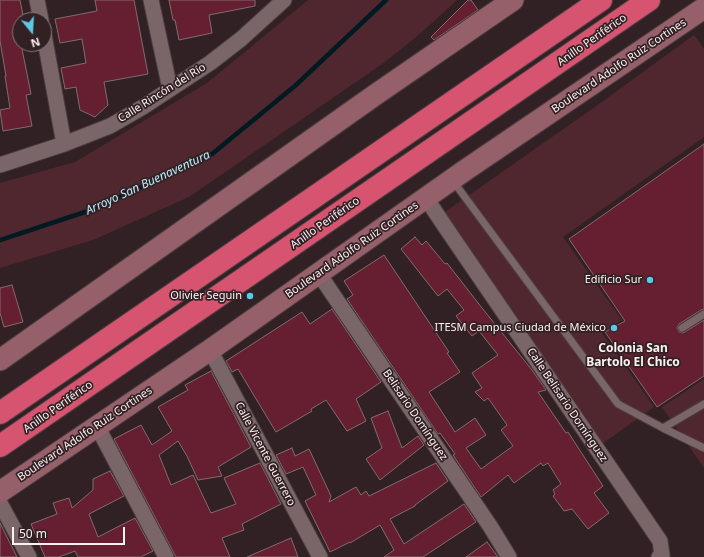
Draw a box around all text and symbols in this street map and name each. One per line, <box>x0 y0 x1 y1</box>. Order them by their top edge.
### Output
street label: Anillo Periférico <box>555 11 629 69</box>
north arrow <box>12 12 52 52</box>
street label: Boulevard Adolfo Ruiz Cortines <box>549 16 689 116</box>
text: N <box>29 34 42 51</box>
street label: Calle Rincón del Río <box>116 61 208 125</box>
water label: Arroyo San Buenaventura <box>83 148 213 218</box>
street label: Anillo Periférico <box>288 194 362 252</box>
street label: Boulevard Adolfo Ruiz Cortines <box>283 199 421 301</box>
place label: Edificio Sur <box>585 273 642 287</box>
marker: Edificio Sur <box>645 275 655 285</box>
place label: Olivier Seguin <box>170 289 242 303</box>
marker: Olivier Seguin <box>245 291 255 301</box>
place label: ITESM Campus Ciudad de México <box>435 321 606 335</box>
marker: ITESM Campus Ciudad de México <box>609 323 619 333</box>
district label: Colonia San Bartolo El Chico <box>586 342 680 370</box>
street label: Calle Belisario Domínguez <box>524 345 610 465</box>
street label: Belisario Domínguez <box>380 367 450 463</box>
street label: Anillo Periférico <box>21 378 95 436</box>
street label: Boulevard Adolfo Ruiz Cortines <box>15 384 155 484</box>
street label: Calle Vicente Guerrero <box>232 400 298 508</box>
scale bar <box>14 519 127 545</box>
text: 50 m <box>19 525 47 542</box>

